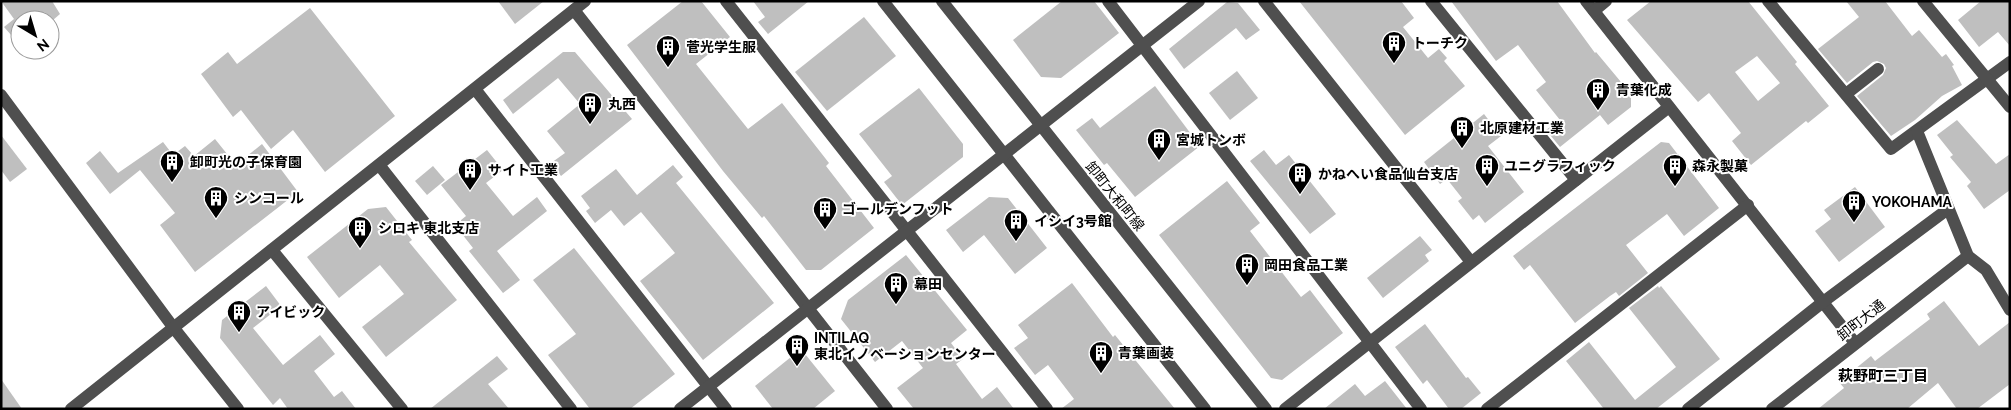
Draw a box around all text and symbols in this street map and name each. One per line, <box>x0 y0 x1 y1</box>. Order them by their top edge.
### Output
north arrow <box>10 10 60 60</box>
building icon: トーチク <box>1381 30 1407 64</box>
building icon: 菅光学生服 <box>655 34 681 68</box>
place label: トーチク <box>1412 35 1468 51</box>
text: N <box>34 36 52 55</box>
place label: 菅光学生服 <box>686 39 756 55</box>
building icon: 青葉化成 <box>1585 77 1611 111</box>
place label: 青葉化成 <box>1616 82 1672 98</box>
building icon: 丸西 <box>577 91 603 125</box>
place label: 丸西 <box>608 96 636 112</box>
building icon: 北原建材工業 <box>1449 115 1475 149</box>
place label: 北原建材工業 <box>1480 120 1564 136</box>
building icon: 宮城トンボ <box>1146 127 1172 161</box>
place label: 宮城トンボ <box>1176 132 1246 148</box>
building icon: 卸町光の子保育園 <box>159 149 185 183</box>
building icon: ユニグラフィック <box>1474 153 1500 187</box>
building icon: 森永製菓 <box>1662 153 1688 187</box>
place label: 卸町光の子保育園 <box>190 154 302 170</box>
building icon: サイト工業 <box>457 157 483 191</box>
street label: 卸町大和町線 <box>1082 158 1148 234</box>
place label: ユニグラフィック <box>1504 158 1616 174</box>
place label: 森永製菓 <box>1692 158 1748 174</box>
building icon: かねへい食品仙台支店 <box>1287 161 1313 195</box>
place label: サイト工業 <box>488 162 558 178</box>
place label: かねへい食品仙台支店 <box>1318 166 1458 182</box>
building icon: シンコール <box>203 185 229 219</box>
building icon: YOKOHAMA <box>1841 189 1867 223</box>
place label: シンコール <box>234 190 304 206</box>
place label: YOKOHAMA <box>1872 194 1952 210</box>
building icon: ゴールデンフット <box>812 196 838 230</box>
place label: ゴールデンフット <box>842 201 954 217</box>
building icon: イシイ3号館 <box>1003 208 1029 242</box>
place label: イシイ3号館 <box>1034 213 1112 229</box>
building icon: シロキ 東北支店 <box>347 215 373 249</box>
place label: シロキ 東北支店 <box>378 220 479 236</box>
building icon: 岡田食品工業 <box>1234 252 1260 286</box>
place label: 岡田食品工業 <box>1264 257 1348 273</box>
building icon: 幕田 <box>883 271 909 305</box>
place label: 幕田 <box>914 276 942 292</box>
street label: 卸町大通 <box>1834 296 1888 344</box>
building icon: アイビック <box>226 299 252 333</box>
place label: アイビック <box>256 304 325 320</box>
place label: INTILAQ 東北イノベーションセンター <box>814 330 996 362</box>
building icon: INTILAQ 東北イノベーションセンター <box>784 333 810 367</box>
building icon: 青葉画装 <box>1088 340 1114 374</box>
place label: 青葉画装 <box>1118 345 1174 361</box>
district label: 萩野町三丁目 <box>1838 367 1928 385</box>

